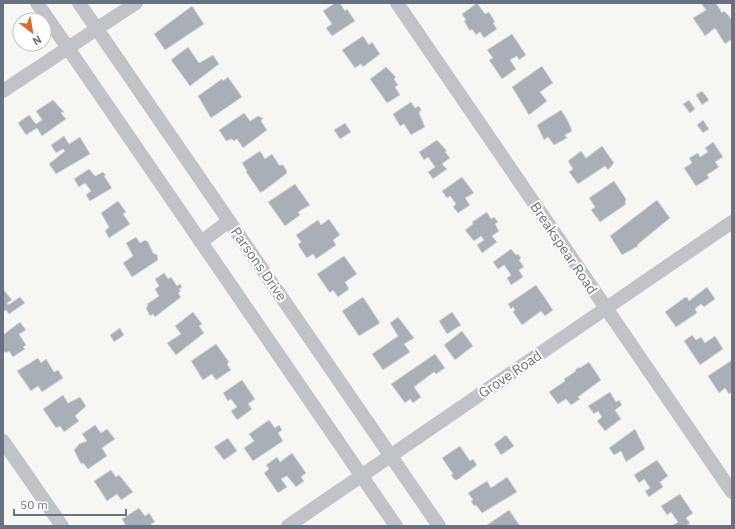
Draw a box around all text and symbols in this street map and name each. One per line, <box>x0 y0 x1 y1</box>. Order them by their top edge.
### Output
north arrow <box>12 12 52 52</box>
text: N <box>30 33 44 49</box>
street label: Breakspear Road <box>527 198 601 298</box>
street label: Parsons Drive <box>227 224 291 305</box>
street label: Grove Road <box>475 346 545 402</box>
scale bar <box>14 491 126 517</box>
text: 50 m <box>20 497 48 512</box>

